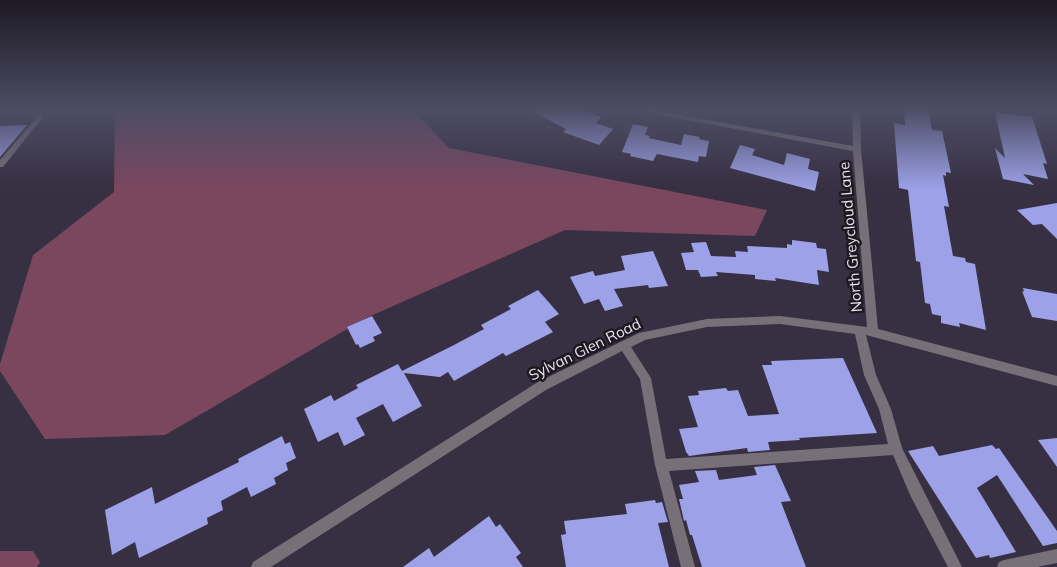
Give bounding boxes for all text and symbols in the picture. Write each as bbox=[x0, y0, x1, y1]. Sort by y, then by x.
street label: North Greycloud Lane bbox=[835, 161, 867, 313]
street label: Sylvan Glen Road bbox=[526, 315, 644, 385]

